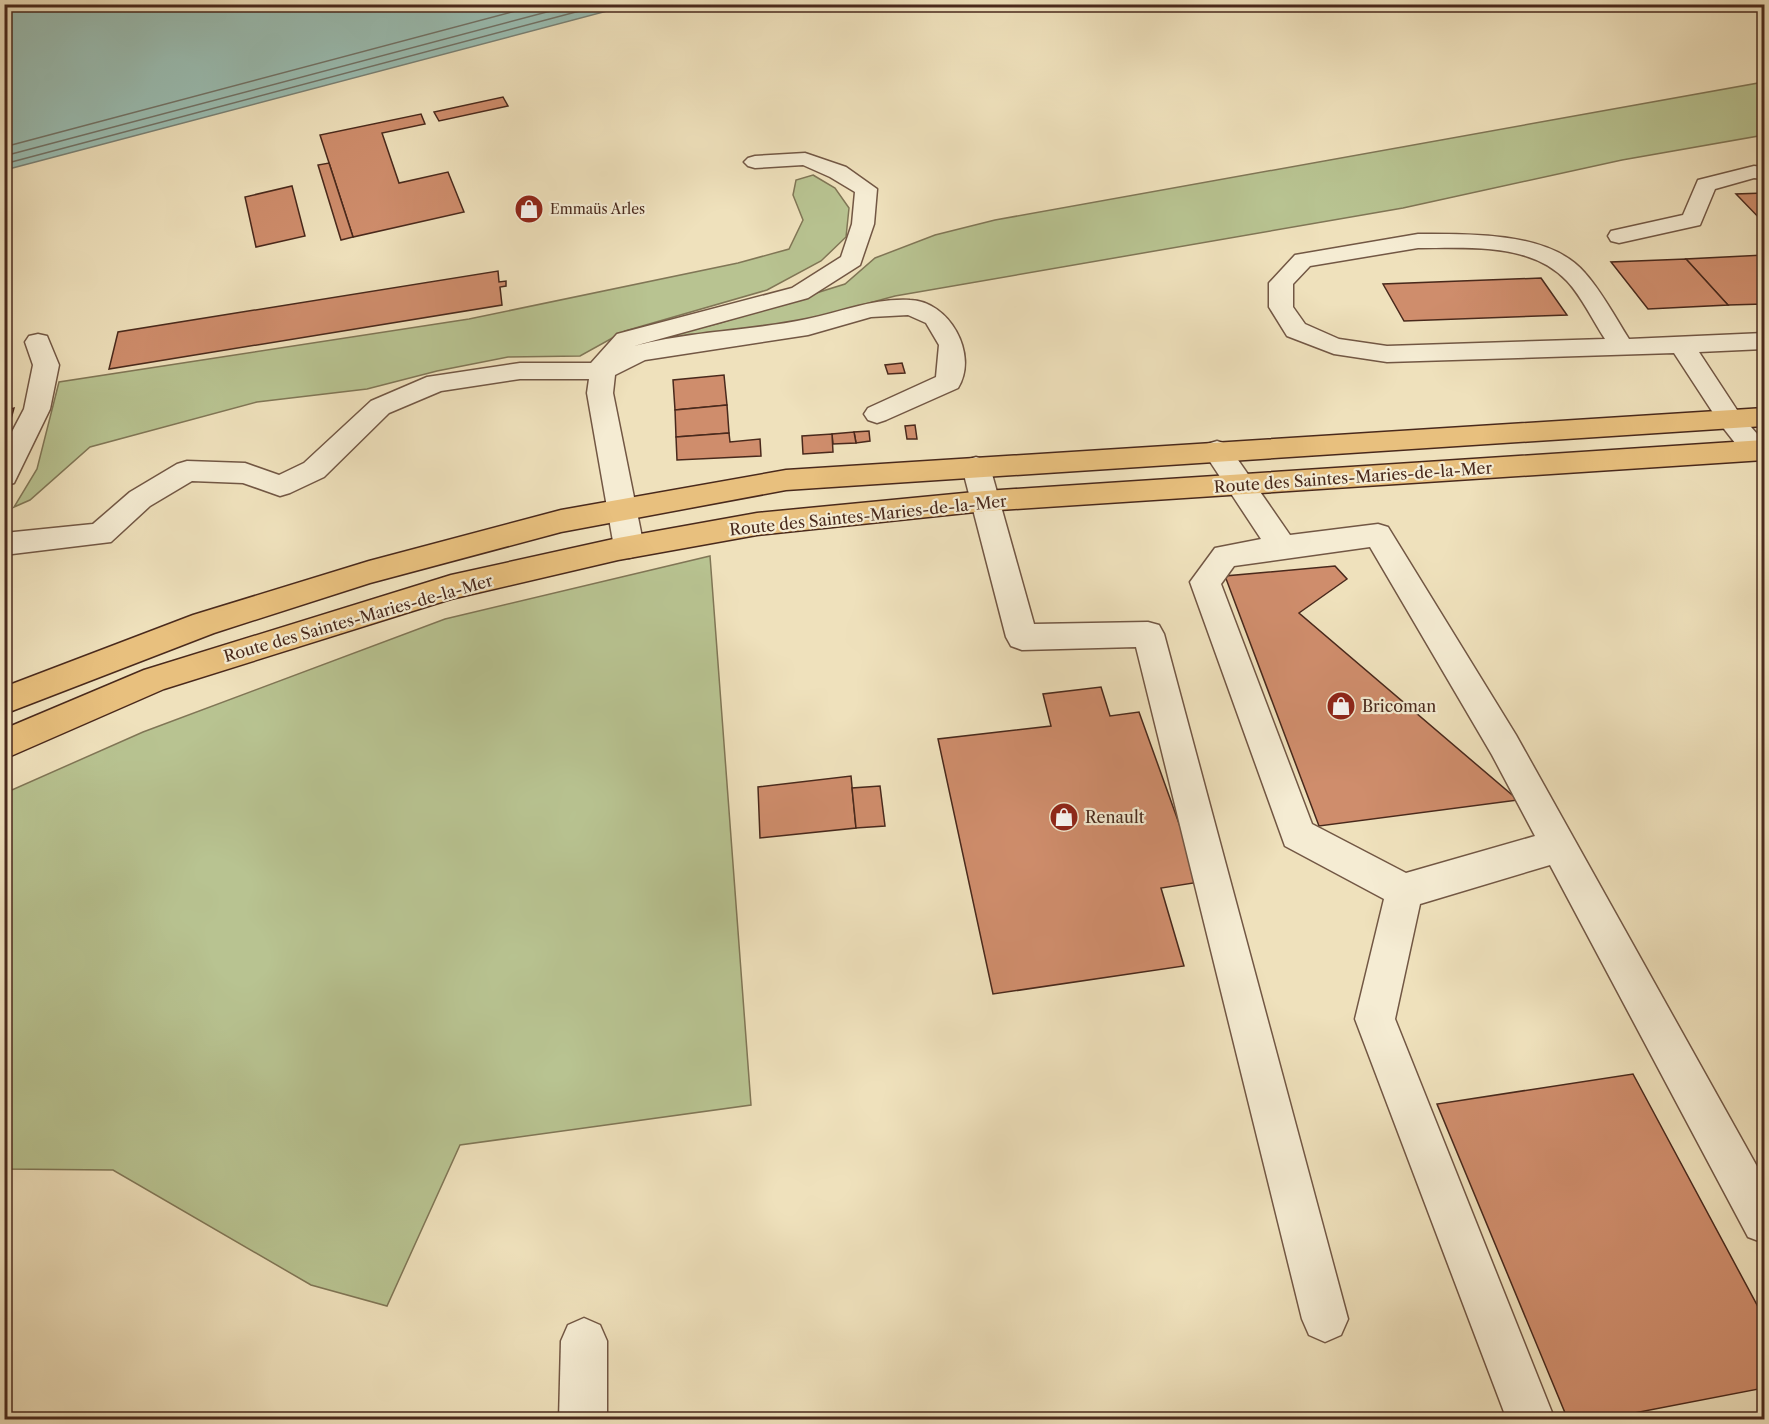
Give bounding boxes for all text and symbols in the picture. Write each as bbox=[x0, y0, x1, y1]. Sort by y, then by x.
shop icon: Emmaüs Arles bbox=[513, 193, 545, 225]
place label: Emmaüs Arles bbox=[550, 200, 645, 218]
street label: Route des Saintes-Maries-de-la-Mer bbox=[1213, 457, 1493, 497]
street label: Route des Saintes-Maries-de-la-Mer bbox=[728, 490, 1008, 540]
street label: Route des Saintes-Maries-de-la-Mer bbox=[221, 570, 495, 666]
shop icon: Bricoman bbox=[1325, 690, 1357, 722]
place label: Bricoman bbox=[1362, 696, 1436, 716]
shop icon: Renault bbox=[1048, 801, 1080, 833]
place label: Renault bbox=[1085, 807, 1145, 827]

